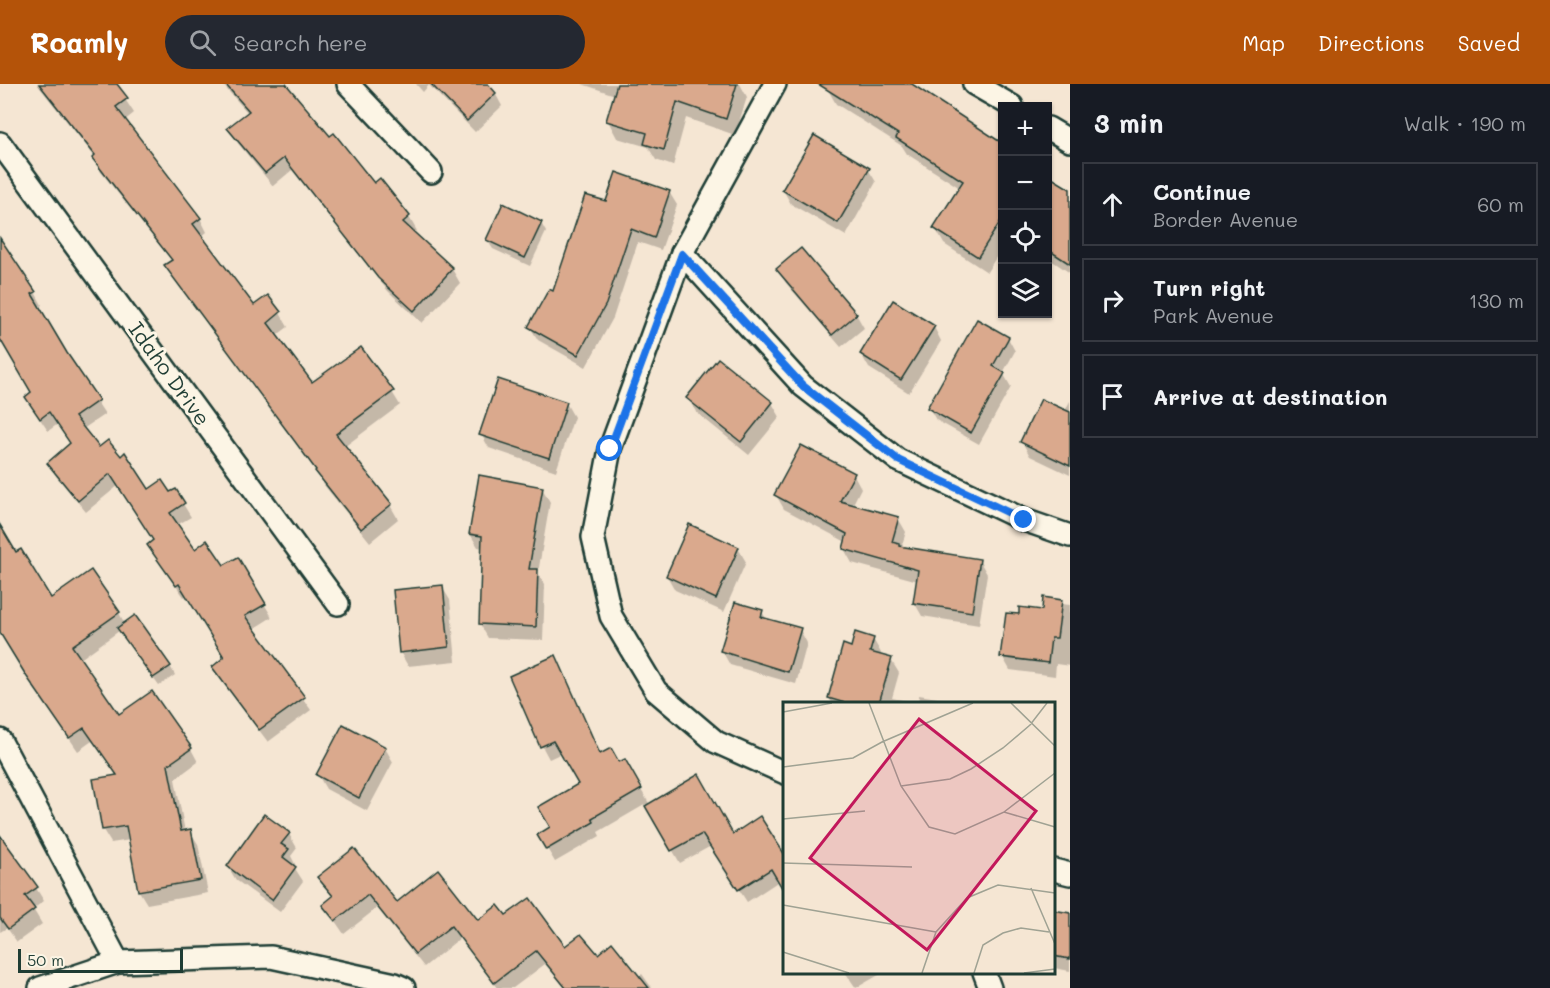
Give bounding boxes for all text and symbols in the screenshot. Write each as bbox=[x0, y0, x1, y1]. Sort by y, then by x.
search box bbox=[165, 15, 585, 69]
text: Roamly bbox=[30, 24, 129, 60]
icon: search bbox=[186, 26, 219, 59]
text: Search here bbox=[234, 28, 367, 57]
text: Map bbox=[1242, 29, 1285, 56]
text: Directions bbox=[1318, 29, 1425, 56]
text: Saved bbox=[1458, 29, 1520, 56]
map controls bbox=[998, 102, 1052, 318]
button: + bbox=[998, 102, 1052, 156]
text: 3 min bbox=[1094, 106, 1163, 140]
text: Walk · 190 m bbox=[1403, 110, 1526, 136]
button: − bbox=[998, 156, 1052, 210]
text: Continue bbox=[1153, 177, 1251, 206]
icon: ahead bbox=[1096, 188, 1129, 221]
text: 60 m bbox=[1477, 191, 1524, 217]
text: Border Avenue bbox=[1153, 206, 1298, 232]
button: locate bbox=[998, 210, 1052, 264]
button: layers bbox=[998, 264, 1052, 318]
text: Turn right bbox=[1153, 273, 1265, 302]
icon: right bbox=[1096, 284, 1129, 317]
text: 130 m bbox=[1469, 287, 1524, 313]
text: Park Avenue bbox=[1153, 302, 1274, 328]
street label: Idaho Drive bbox=[123, 316, 217, 430]
icon: arrive bbox=[1096, 380, 1129, 413]
text: Arrive at destination bbox=[1153, 382, 1388, 411]
route start bbox=[596, 435, 622, 461]
route end bbox=[1010, 506, 1036, 532]
inset map bbox=[783, 702, 1055, 973]
scale bar bbox=[18, 946, 183, 974]
text: 50 m bbox=[27, 949, 64, 970]

